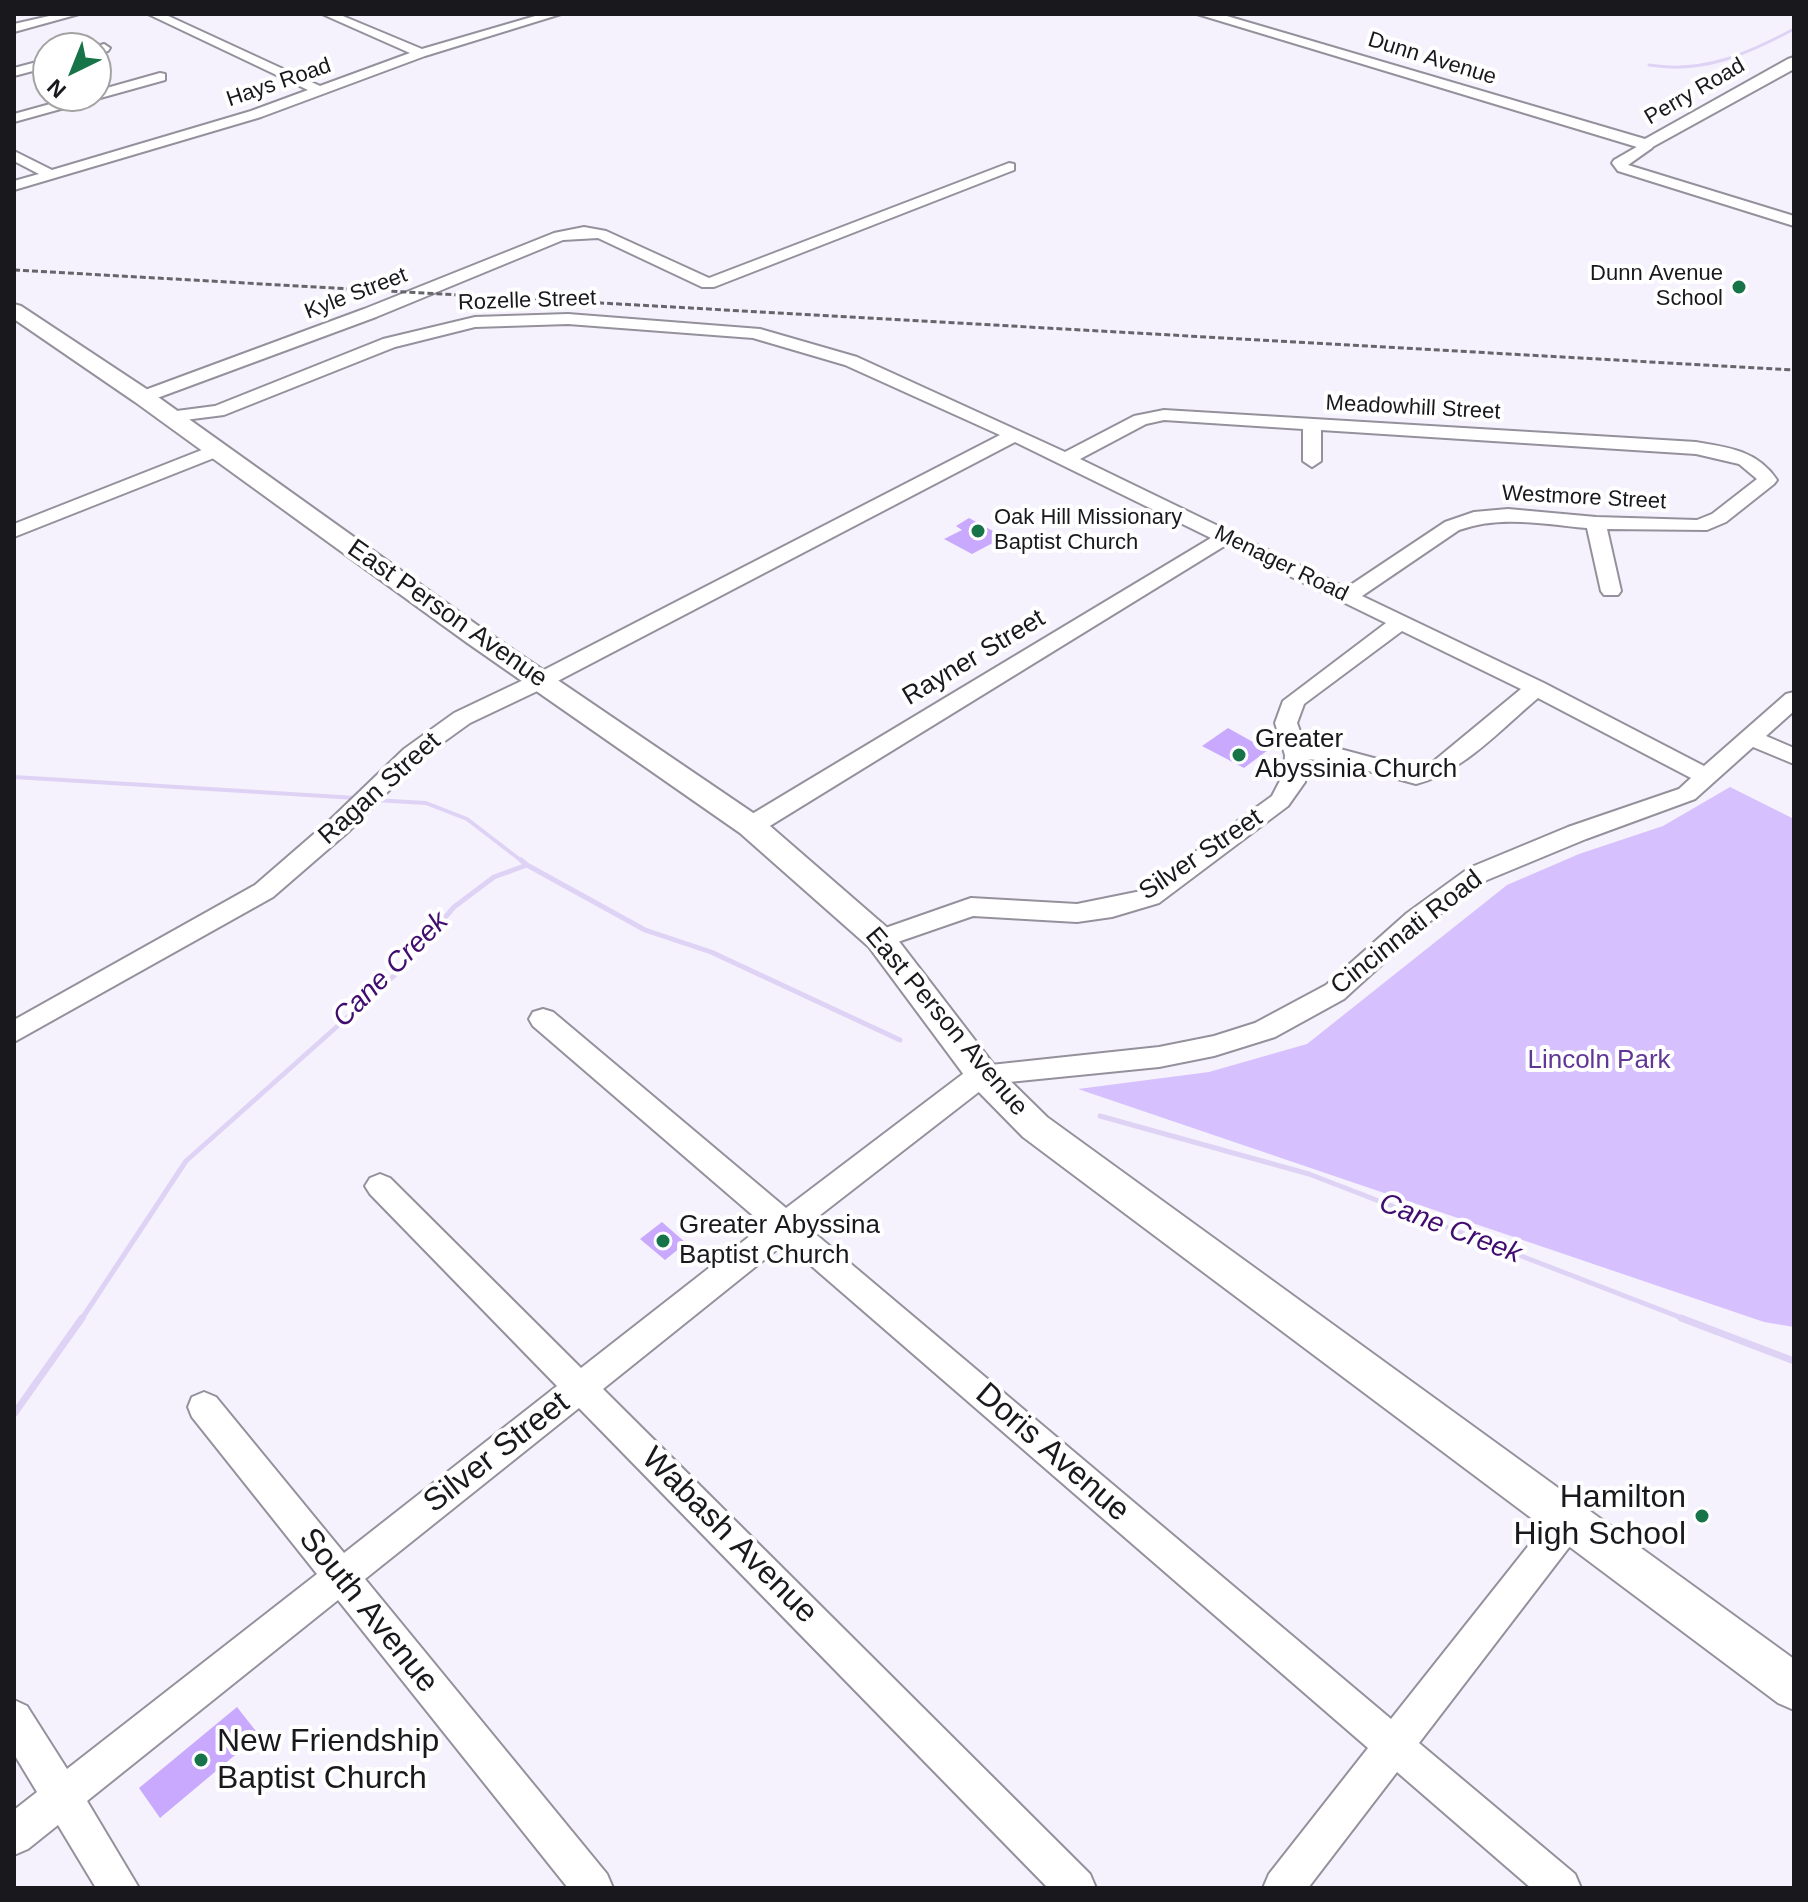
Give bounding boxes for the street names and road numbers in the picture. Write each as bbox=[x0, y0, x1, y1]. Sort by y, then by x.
street label: Dunn Avenue bbox=[1365, 27, 1499, 91]
street label: Hays Road bbox=[223, 53, 335, 113]
street label: Perry Road bbox=[1640, 53, 1750, 131]
street label: Kyle Street bbox=[301, 262, 411, 326]
street label: Rozelle Street bbox=[457, 285, 597, 317]
street label: Meadowhill Street bbox=[1325, 390, 1501, 426]
street label: Westmore Street bbox=[1501, 481, 1667, 515]
street label: Menager Road bbox=[1210, 520, 1352, 608]
street label: East Person Avenue bbox=[341, 533, 553, 695]
street label: Rayner Street bbox=[897, 603, 1051, 713]
street label: Ragan Street bbox=[313, 726, 447, 852]
street label: Silver Street bbox=[1134, 802, 1268, 908]
street label: Cincinnati Road bbox=[1325, 864, 1489, 1002]
street label: East Person Avenue bbox=[858, 921, 1034, 1123]
street label: Doris Avenue bbox=[967, 1376, 1137, 1530]
street label: Silver Street bbox=[417, 1384, 577, 1522]
street label: Wabash Avenue bbox=[633, 1440, 825, 1632]
street label: South Avenue bbox=[290, 1521, 446, 1701]

